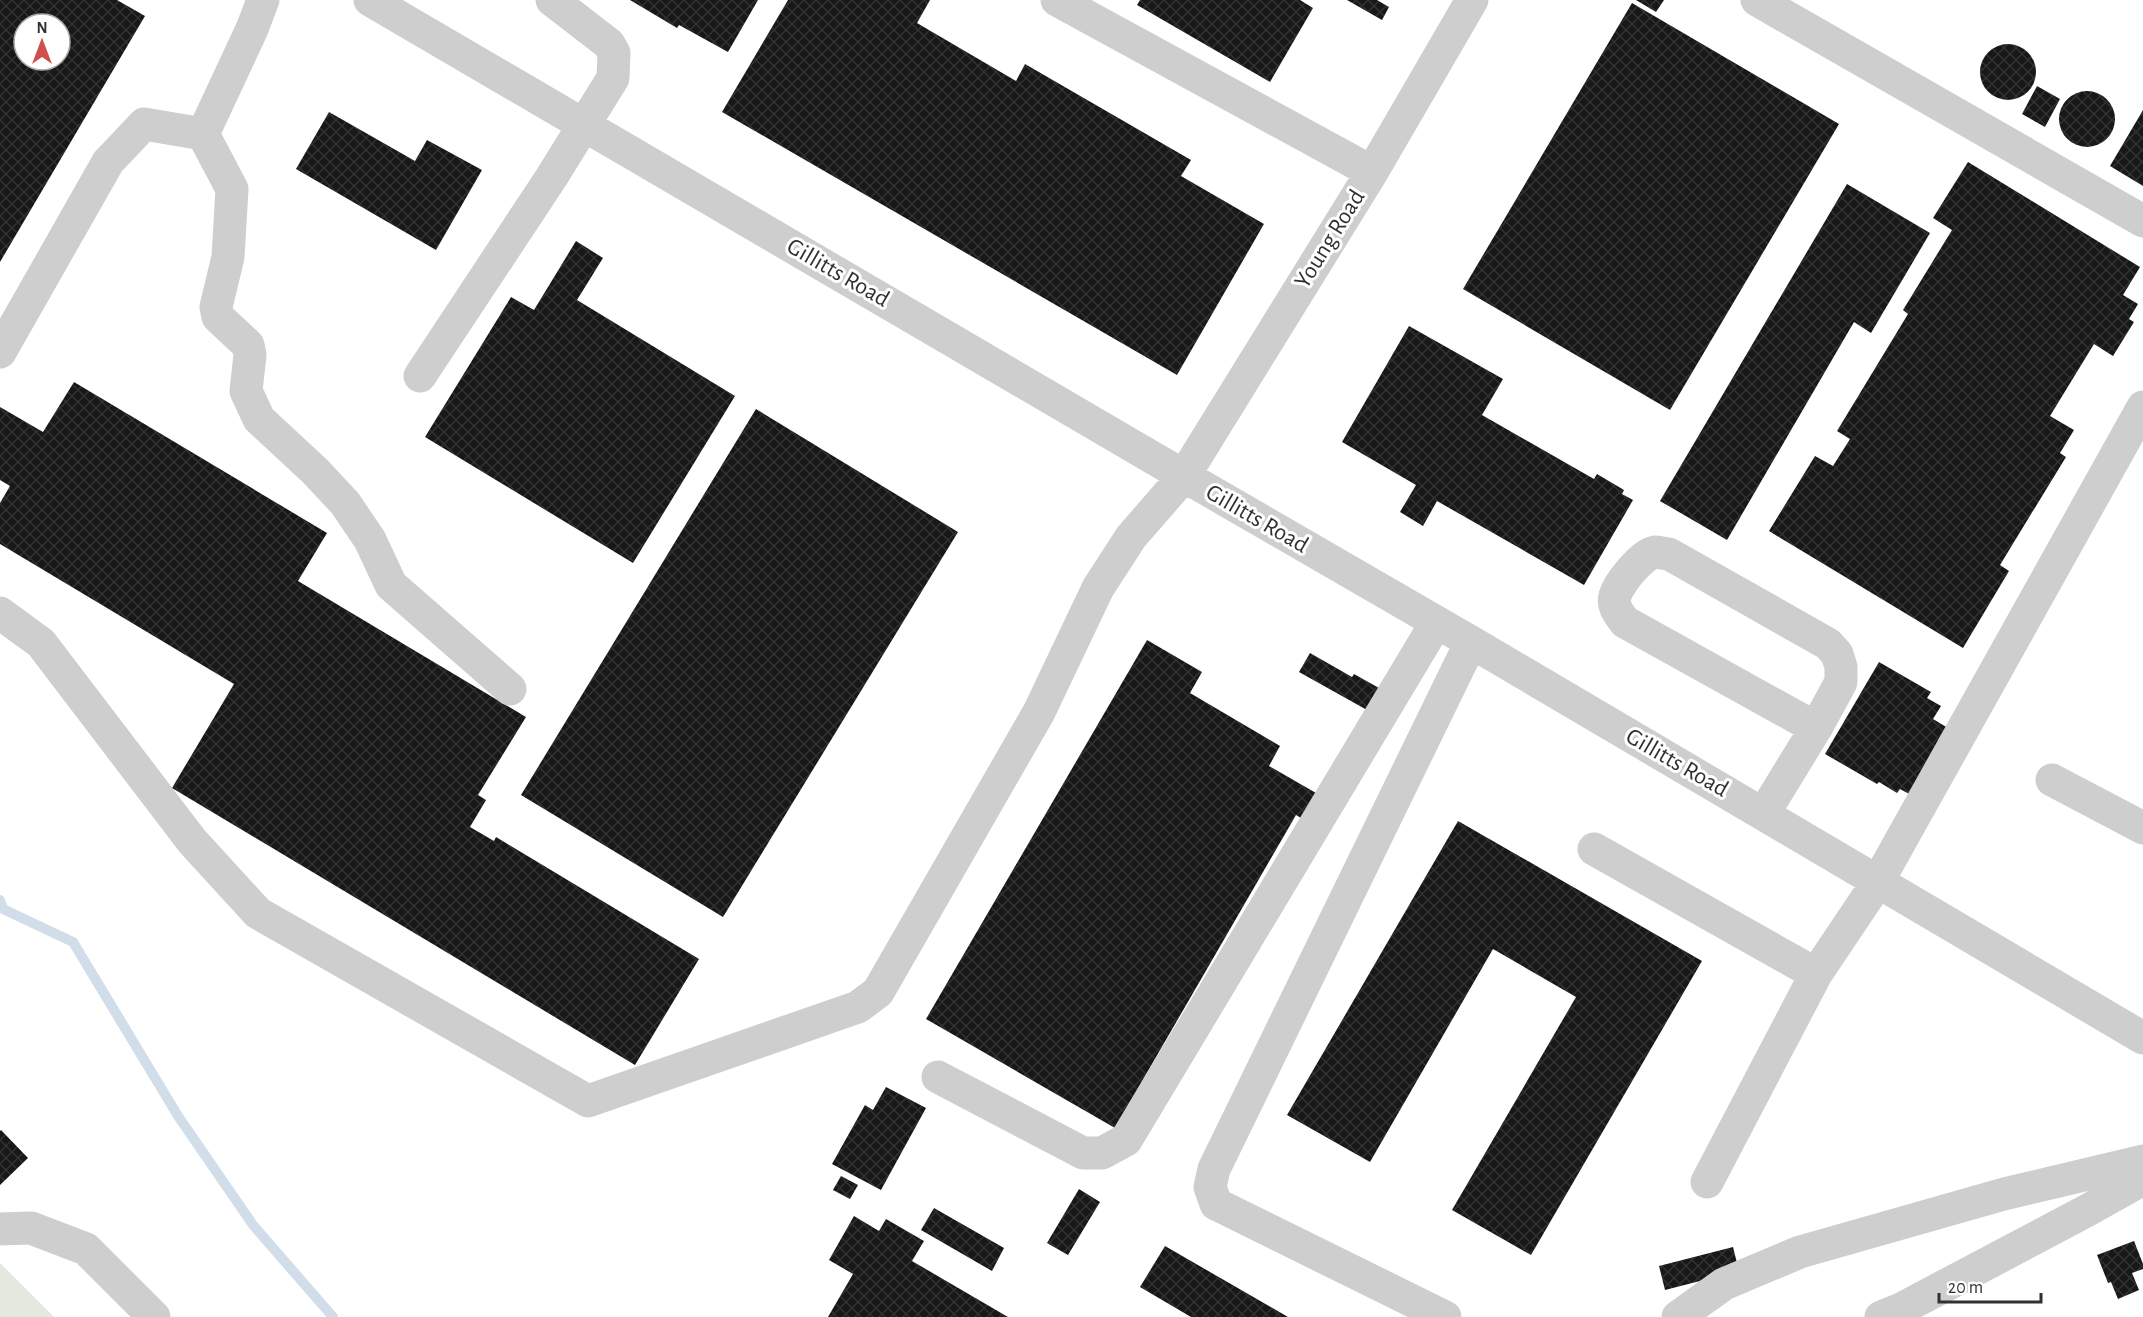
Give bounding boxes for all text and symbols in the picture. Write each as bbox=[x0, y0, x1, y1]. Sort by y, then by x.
north arrow bbox=[12, 12, 72, 72]
text: N bbox=[36, 20, 48, 36]
street label: Young Road bbox=[1290, 186, 1370, 292]
street label: Gillitts Road bbox=[783, 234, 893, 312]
street label: Gillitts Road bbox=[1202, 480, 1312, 558]
street label: Gillitts Road bbox=[1622, 724, 1732, 802]
scale bar bbox=[1939, 1266, 2041, 1304]
text: 20 m bbox=[1948, 1279, 1983, 1297]

